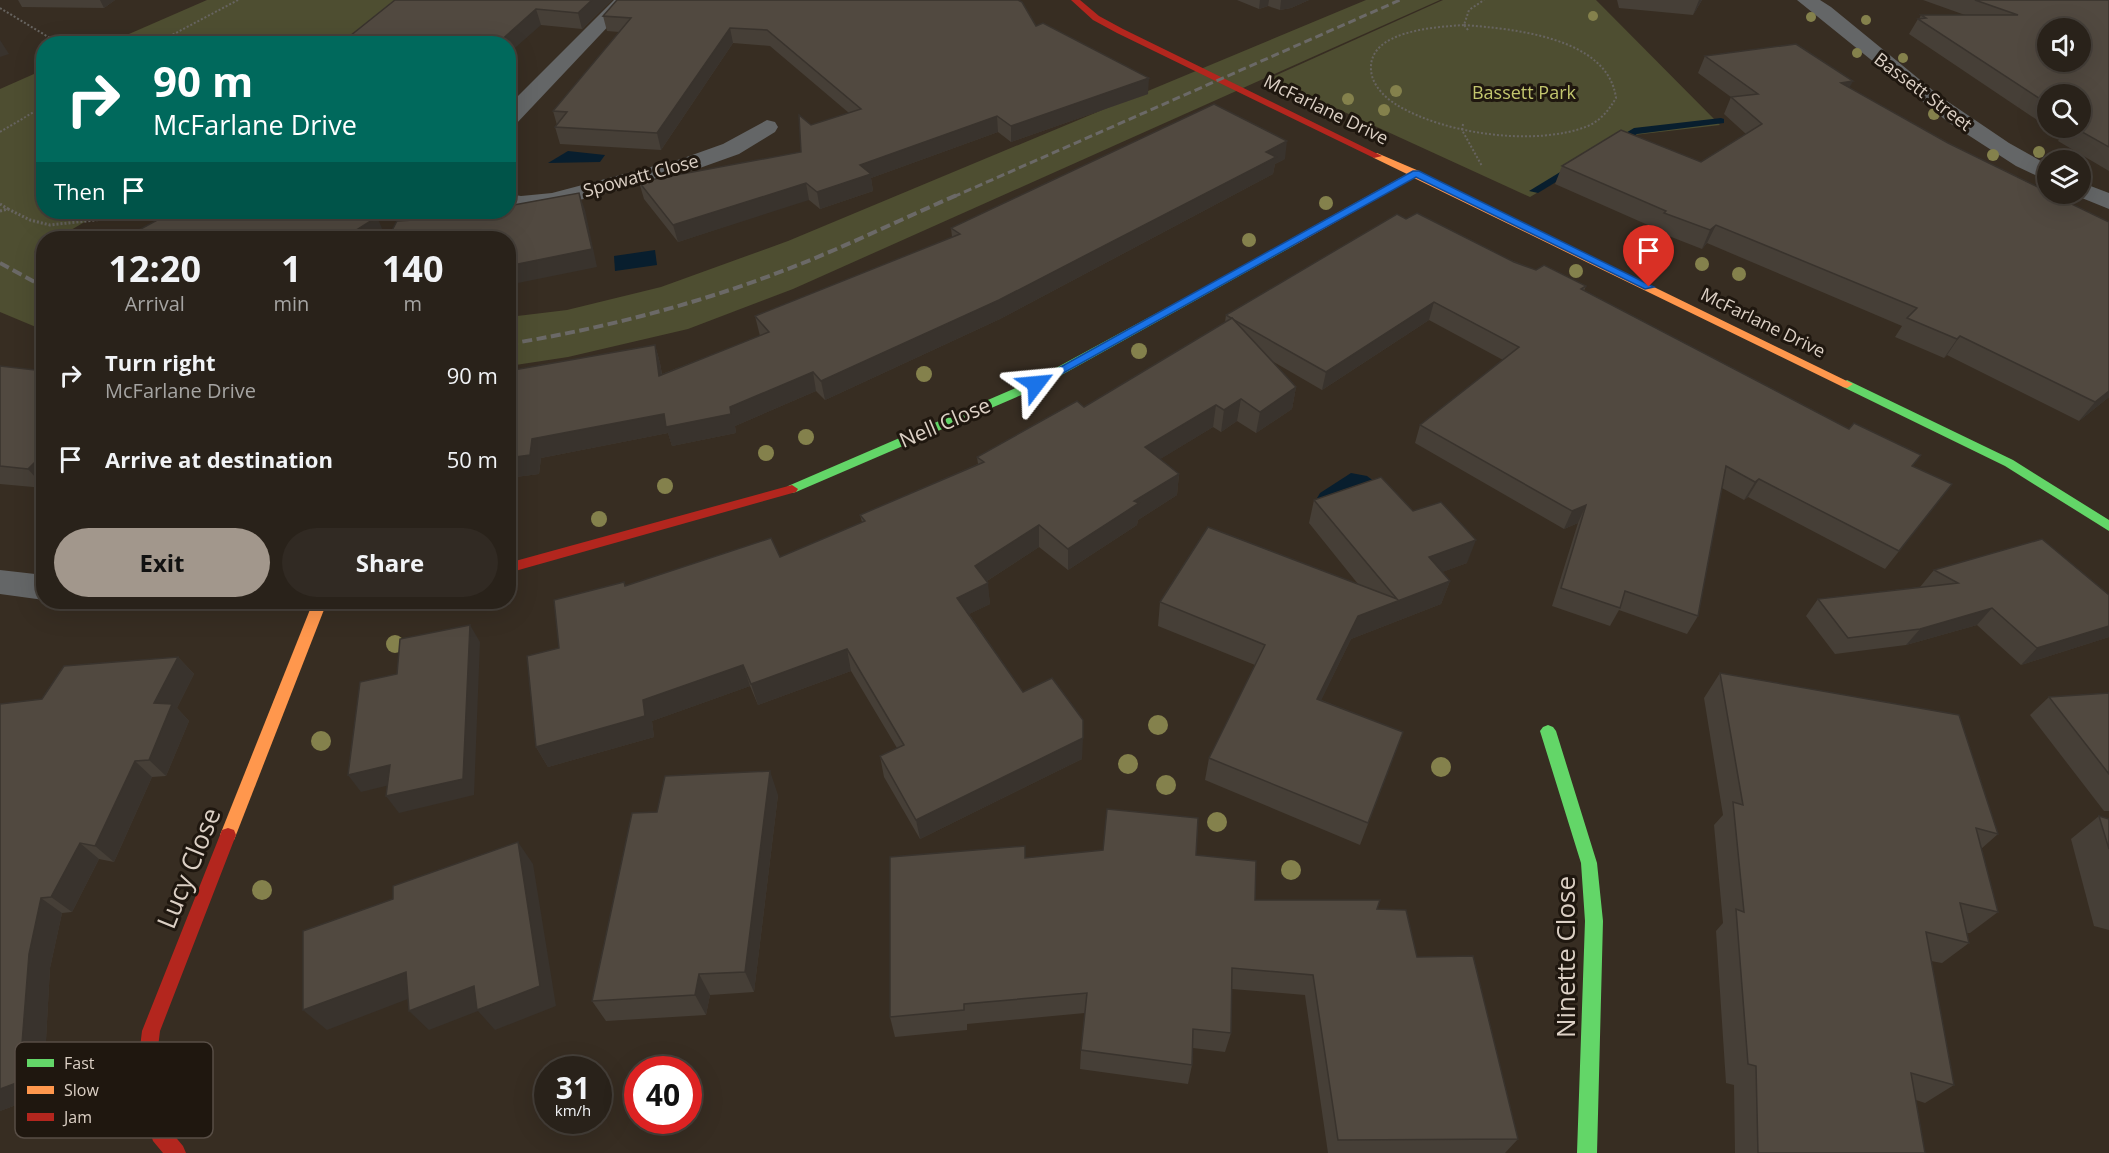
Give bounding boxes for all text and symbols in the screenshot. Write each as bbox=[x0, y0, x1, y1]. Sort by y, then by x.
map controls bbox=[2037, 18, 2091, 204]
button: sound bbox=[2037, 18, 2091, 72]
street label: Bassett Street bbox=[1870, 47, 1977, 136]
text: 90 m bbox=[153, 52, 253, 109]
icon: right bbox=[54, 60, 132, 138]
street label: McFarlane Drive bbox=[1260, 69, 1393, 150]
park label: Bassett Park bbox=[1472, 80, 1577, 104]
button: search bbox=[2037, 84, 2091, 138]
text: McFarlane Drive bbox=[153, 106, 357, 143]
street label: Spowatt Close bbox=[580, 148, 701, 202]
button: layers bbox=[2037, 150, 2091, 204]
icon: arrive bbox=[117, 174, 150, 207]
text: Then bbox=[54, 176, 105, 206]
pin bbox=[1623, 225, 1674, 287]
icon: arrive bbox=[1632, 234, 1665, 267]
text: 12:20 bbox=[108, 244, 201, 293]
text: 1 bbox=[281, 244, 302, 293]
text: 140 bbox=[382, 244, 444, 293]
street label: McFarlane Drive bbox=[1697, 282, 1830, 363]
text: Arrival bbox=[125, 290, 185, 317]
text: min bbox=[273, 290, 309, 317]
text: m bbox=[403, 290, 422, 317]
text: Turn right bbox=[105, 347, 216, 377]
position arrow bbox=[1004, 352, 1068, 416]
icon: right bbox=[54, 359, 87, 392]
text: 90 m bbox=[447, 360, 498, 390]
text: McFarlane Drive bbox=[105, 377, 256, 404]
street label: Nell Close bbox=[895, 390, 995, 454]
icon: arrive bbox=[54, 443, 87, 476]
text: Arrive at destination bbox=[105, 444, 333, 474]
text: 50 m bbox=[447, 444, 498, 474]
button: Exit bbox=[54, 528, 270, 597]
button: Share bbox=[282, 528, 498, 597]
street label: Lucy Close bbox=[148, 802, 229, 933]
street label: Ninette Close bbox=[1547, 876, 1583, 1038]
legend bbox=[15, 1042, 213, 1138]
text: Fast bbox=[64, 1052, 95, 1074]
speed limit sign: 40 bbox=[624, 1056, 702, 1134]
text: 31 bbox=[556, 1067, 590, 1108]
text: Slow bbox=[64, 1079, 99, 1101]
text: km/h bbox=[555, 1100, 591, 1120]
text: Jam bbox=[62, 1106, 92, 1128]

